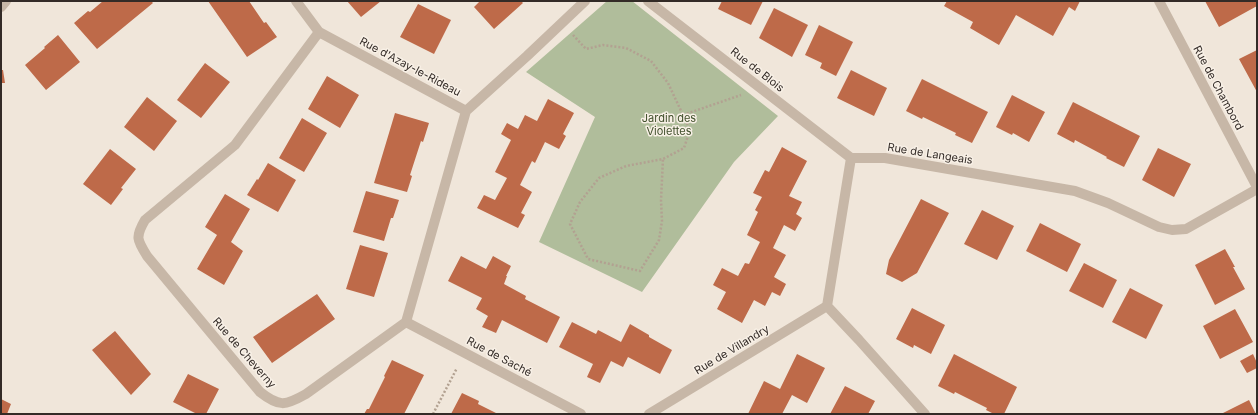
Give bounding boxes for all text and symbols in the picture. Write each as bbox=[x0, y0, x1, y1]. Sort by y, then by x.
street label: Rue d'Azay-le-Rideau bbox=[357, 35, 463, 99]
street label: Rue de Chambord bbox=[1190, 44, 1246, 132]
street label: Rue de Blois bbox=[728, 45, 786, 95]
park label: Jardin des Violettes bbox=[642, 112, 696, 138]
street label: Rue de Langeais bbox=[886, 141, 974, 167]
street label: Rue de Cheverny bbox=[210, 315, 278, 391]
street label: Rue de Villandry bbox=[692, 322, 772, 378]
street label: Rue de Saché bbox=[464, 334, 534, 380]

